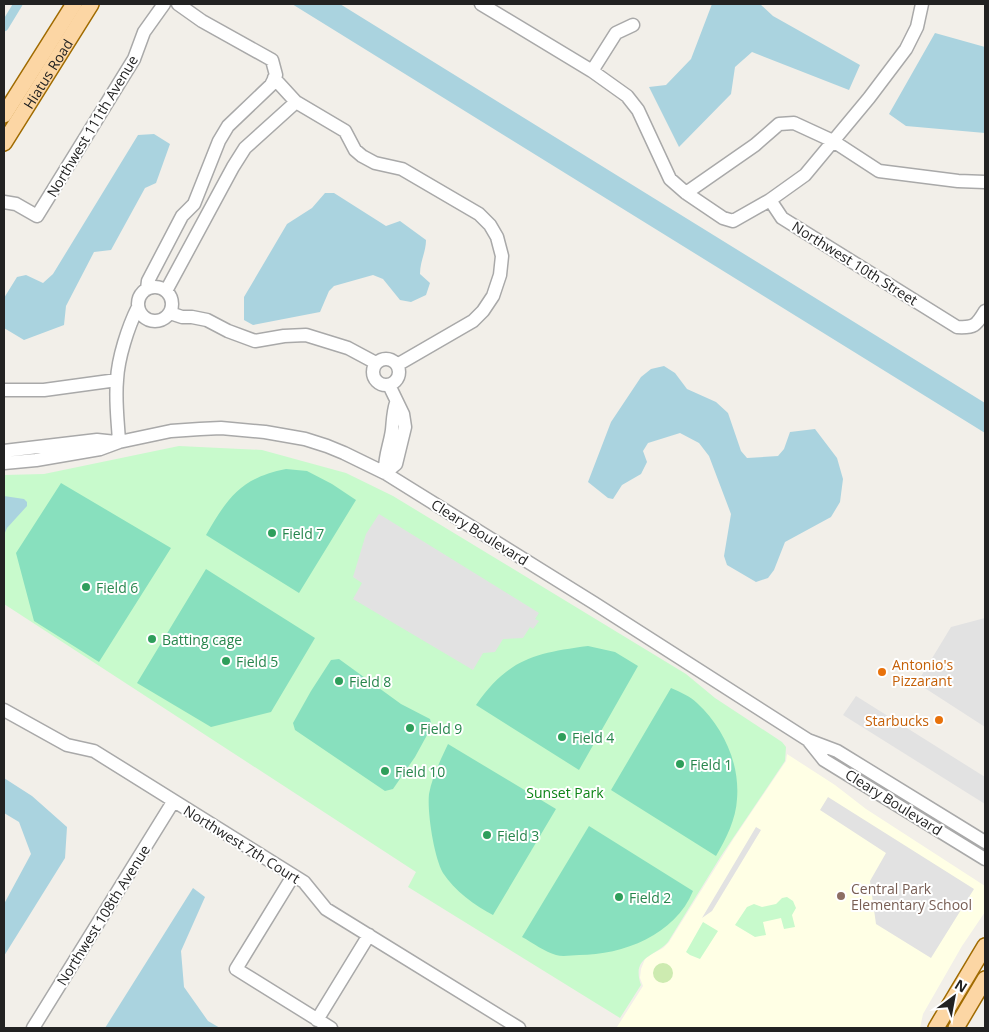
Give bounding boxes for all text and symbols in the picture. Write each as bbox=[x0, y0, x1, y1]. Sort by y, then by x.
street label: Hiatus Road bbox=[18, 35, 77, 112]
street label: Northwest 111th Avenue bbox=[42, 51, 142, 200]
street label: Northwest 10th Street bbox=[789, 217, 921, 309]
street label: Cleary Boulevard bbox=[428, 495, 532, 569]
place label: Field 7 bbox=[282, 524, 324, 543]
marker: Field 7 bbox=[266, 527, 278, 539]
place label: Field 6 bbox=[96, 578, 138, 597]
marker: Field 6 bbox=[80, 581, 92, 593]
place label: Batting cage bbox=[162, 630, 242, 649]
marker: Batting cage bbox=[146, 633, 158, 645]
place label: Field 5 bbox=[236, 652, 278, 671]
marker: Field 5 bbox=[220, 655, 232, 667]
place label: Antonio's Pizzarant bbox=[892, 655, 953, 690]
marker: Antonio's Pizzarant bbox=[876, 666, 888, 678]
place label: Field 8 bbox=[349, 672, 391, 691]
marker: Field 8 bbox=[333, 675, 345, 687]
place label: Starbucks bbox=[865, 711, 929, 730]
marker: Starbucks bbox=[933, 714, 945, 726]
place label: Field 9 bbox=[420, 719, 462, 738]
marker: Field 9 bbox=[404, 722, 416, 734]
place label: Field 4 bbox=[572, 728, 614, 747]
marker: Field 4 bbox=[556, 731, 568, 743]
place label: Field 1 bbox=[690, 755, 732, 774]
marker: Field 1 bbox=[674, 758, 686, 770]
place label: Field 10 bbox=[395, 762, 445, 781]
marker: Field 10 bbox=[379, 765, 391, 777]
street label: Cleary Boulevard bbox=[842, 765, 946, 839]
park label: Sunset Park bbox=[526, 783, 604, 802]
street label: Northwest 7th Court bbox=[180, 800, 304, 888]
place label: Field 3 bbox=[497, 826, 539, 845]
marker: Field 3 bbox=[481, 829, 493, 841]
street label: Northwest 108th Avenue bbox=[52, 841, 154, 989]
place label: Central Park Elementary School bbox=[851, 879, 972, 914]
place label: Field 2 bbox=[629, 888, 671, 907]
marker: Central Park Elementary School bbox=[835, 890, 847, 902]
marker: Field 2 bbox=[613, 891, 625, 903]
north arrow bbox=[929, 972, 979, 1022]
text: N bbox=[951, 974, 971, 997]

